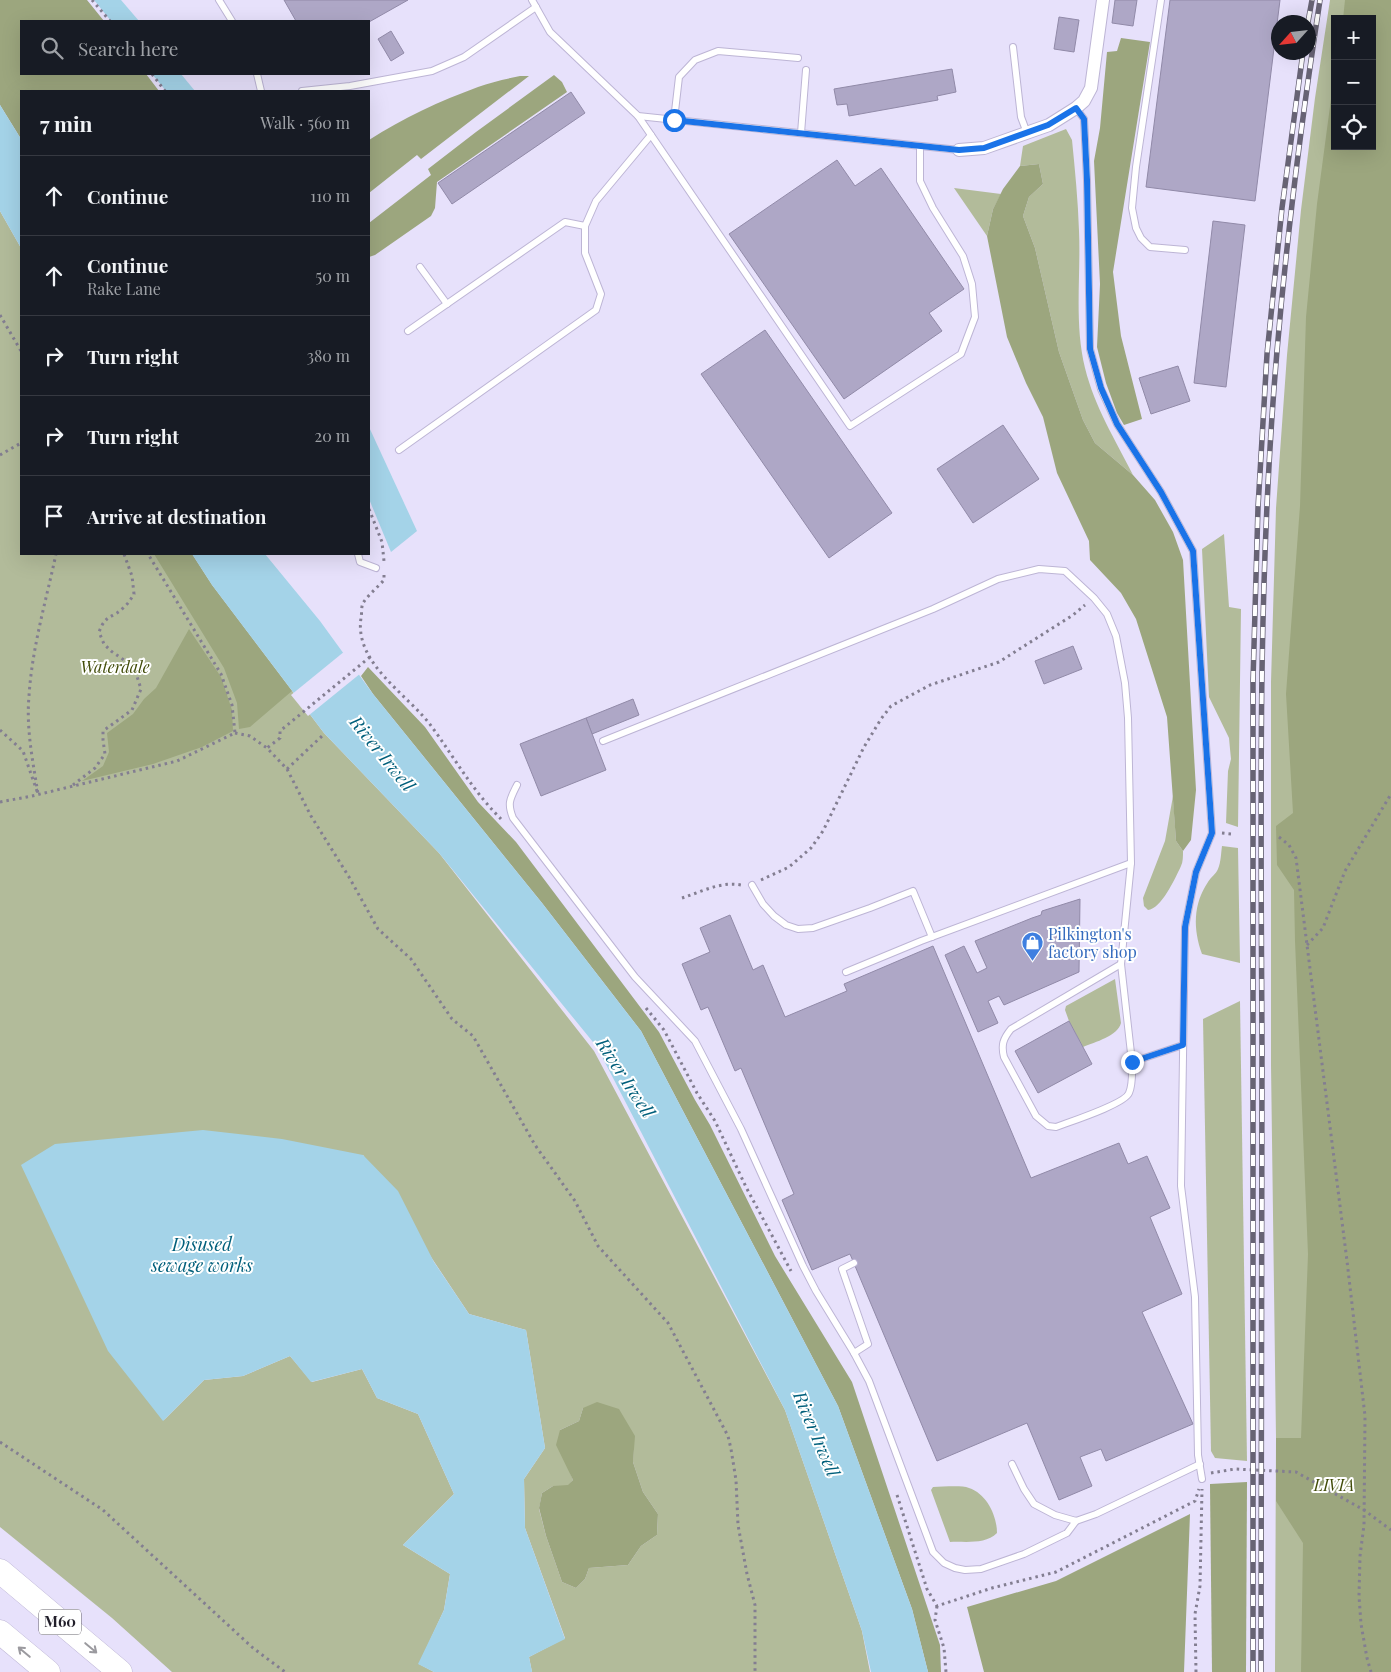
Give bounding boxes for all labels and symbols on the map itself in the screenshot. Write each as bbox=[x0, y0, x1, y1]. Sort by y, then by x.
north arrow bbox=[1271, 15, 1316, 60]
route start bbox=[663, 109, 686, 132]
park label: Waterdale bbox=[80, 656, 150, 677]
water label: River Irwell bbox=[344, 710, 421, 797]
place label: Pilkington's factory shop bbox=[1048, 923, 1137, 962]
shop icon: Pilkington's factory shop bbox=[1020, 931, 1044, 962]
water label: River Irwell bbox=[591, 1032, 661, 1123]
route end bbox=[1121, 1051, 1144, 1074]
water label: Disused sewage works bbox=[150, 1232, 253, 1277]
water label: River Irwell bbox=[788, 1386, 846, 1481]
park label: LIVIA bbox=[1313, 1474, 1354, 1495]
road number: M60 bbox=[39, 1610, 81, 1634]
one-way arrow bbox=[84, 1642, 97, 1653]
one-way arrow bbox=[18, 1647, 31, 1658]

